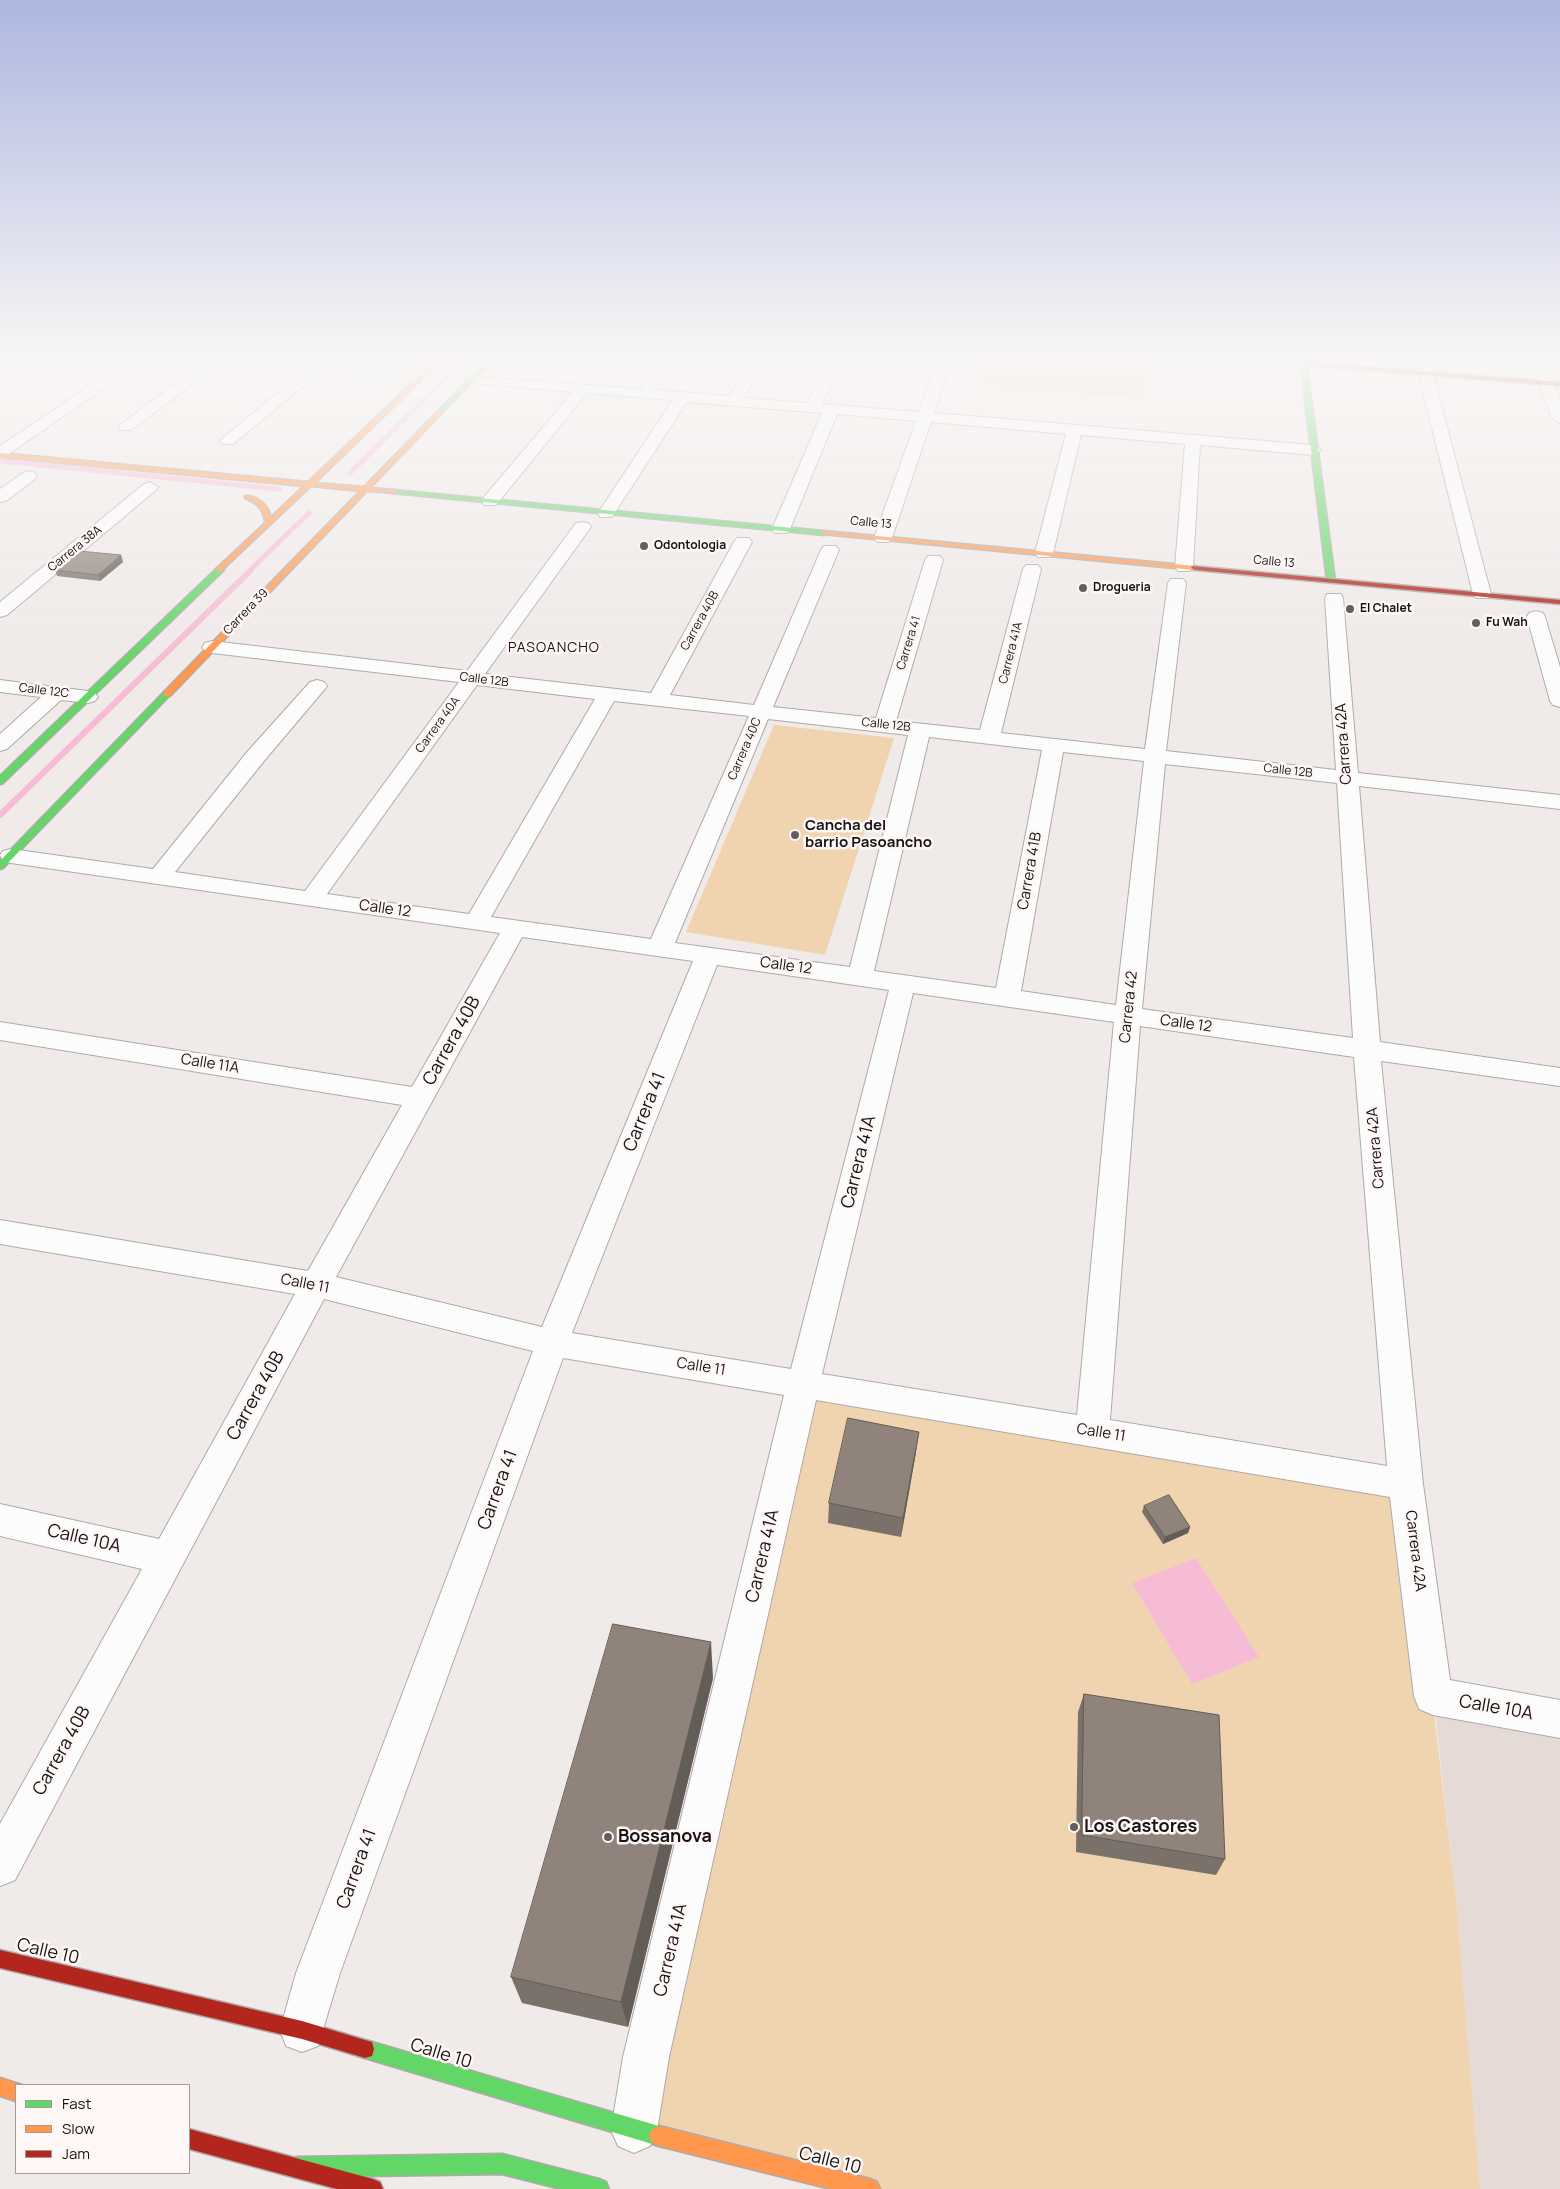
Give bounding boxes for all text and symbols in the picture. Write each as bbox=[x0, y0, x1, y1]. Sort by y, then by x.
street label: Calle 13 bbox=[850, 514, 892, 532]
street label: Carrera 38A bbox=[45, 523, 105, 575]
place label: Odontologia bbox=[654, 539, 726, 553]
marker: Odontologia bbox=[638, 540, 650, 552]
street label: Calle 13 bbox=[1253, 553, 1295, 571]
place label: Drogueria bbox=[1093, 581, 1151, 595]
marker: Drogueria bbox=[1077, 582, 1089, 594]
street label: Carrera 39 bbox=[221, 586, 271, 638]
street label: Carrera 40B bbox=[678, 589, 722, 653]
place label: El Chalet bbox=[1360, 602, 1412, 616]
marker: El Chalet bbox=[1344, 603, 1356, 615]
street label: Carrera 41 bbox=[894, 614, 924, 672]
place label: Fu Wah bbox=[1486, 616, 1528, 630]
marker: Fu Wah bbox=[1470, 617, 1482, 629]
street label: Carrera 41A bbox=[996, 621, 1026, 685]
district label: PASOANCHO bbox=[507, 640, 601, 656]
street label: Calle 12B bbox=[459, 670, 509, 690]
street label: Calle 12C bbox=[18, 681, 70, 701]
street label: Carrera 40A bbox=[413, 694, 463, 756]
street label: Carrera 42A bbox=[1332, 703, 1356, 785]
street label: Carrera 40C bbox=[725, 715, 765, 783]
street label: Calle 12B bbox=[861, 715, 911, 735]
street label: Calle 12B bbox=[1263, 761, 1313, 781]
place label: Cancha del barrio Pasoancho bbox=[805, 817, 932, 852]
marker: Cancha del barrio Pasoancho bbox=[789, 829, 801, 841]
street label: Carrera 41B bbox=[1014, 831, 1046, 911]
street label: Calle 12 bbox=[358, 896, 412, 922]
street label: Calle 12 bbox=[759, 953, 813, 979]
street label: Carrera 42 bbox=[1116, 970, 1142, 1044]
street label: Carrera 40B bbox=[419, 993, 485, 1089]
street label: Calle 12 bbox=[1159, 1011, 1213, 1037]
street label: Calle 11A bbox=[179, 1050, 241, 1078]
street label: Carrera 41 bbox=[619, 1069, 671, 1155]
street label: Carrera 42A bbox=[1363, 1107, 1389, 1189]
street label: Carrera 41A bbox=[837, 1113, 881, 1211]
street label: Calle 11 bbox=[279, 1270, 331, 1298]
street label: Carrera 40B bbox=[223, 1348, 289, 1444]
street label: Calle 11 bbox=[675, 1354, 727, 1380]
street label: Calle 11 bbox=[1075, 1420, 1127, 1446]
street label: Carrera 41 bbox=[474, 1447, 522, 1533]
street label: Carrera 41A bbox=[742, 1507, 784, 1605]
street label: Carrera 42A bbox=[1401, 1509, 1429, 1593]
street label: Calle 10A bbox=[45, 1520, 123, 1558]
street label: Calle 10A bbox=[1457, 1691, 1535, 1725]
street label: Carrera 40B bbox=[29, 1703, 95, 1799]
place label: Los Castores bbox=[1084, 1816, 1197, 1838]
marker: Los Castores bbox=[1068, 1821, 1080, 1833]
street label: Carrera 41 bbox=[333, 1826, 381, 1912]
place label: Bossanova bbox=[618, 1826, 712, 1848]
marker: Bossanova bbox=[602, 1831, 614, 1843]
street label: Carrera 41A bbox=[650, 1901, 692, 1999]
street label: Calle 10 bbox=[15, 1934, 81, 1970]
street label: Calle 10 bbox=[408, 2034, 474, 2074]
legend bbox=[15, 2084, 190, 2174]
text: Fast bbox=[62, 2093, 91, 2114]
text: Slow bbox=[62, 2118, 95, 2139]
text: Jam bbox=[62, 2143, 90, 2164]
street label: Calle 10 bbox=[797, 2143, 863, 2179]

